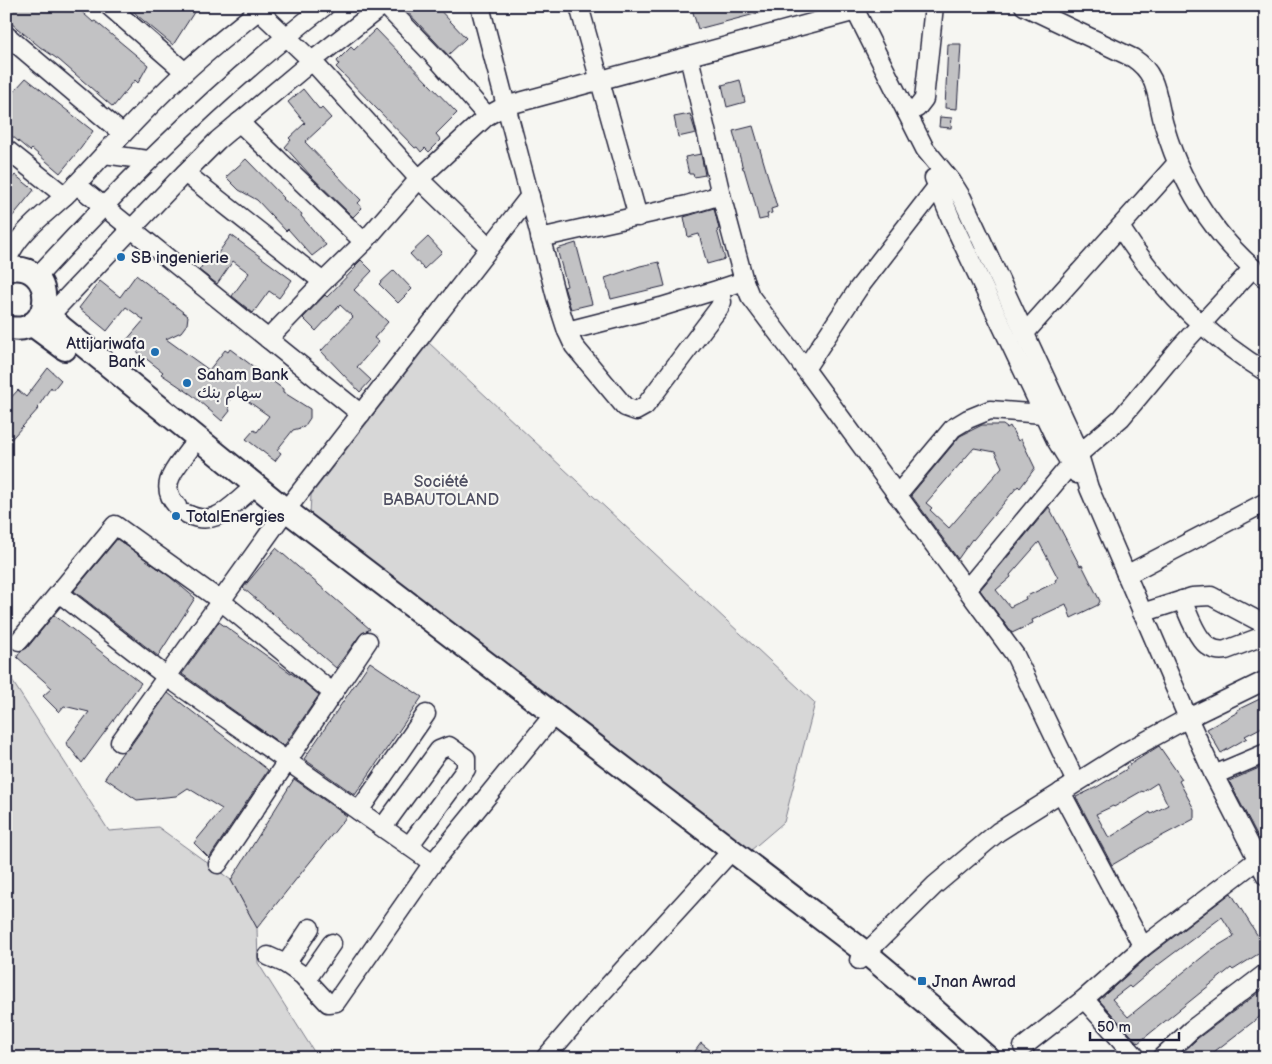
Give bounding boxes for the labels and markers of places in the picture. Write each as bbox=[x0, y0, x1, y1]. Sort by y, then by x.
place label: SB ingenierie bbox=[131, 249, 229, 268]
marker: SB ingenierie bbox=[115, 251, 127, 263]
place label: Attijariwafa Bank bbox=[66, 335, 145, 372]
marker: Attijariwafa Bank bbox=[149, 346, 161, 358]
place label: Saham Bank سهام بنك bbox=[197, 366, 288, 405]
marker: Saham Bank سهام بنك bbox=[181, 377, 193, 389]
place label: TotalEnergies bbox=[186, 508, 285, 527]
marker: TotalEnergies bbox=[170, 510, 182, 522]
place label: Jnan Awrad bbox=[932, 973, 1016, 992]
marker: Jnan Awrad bbox=[916, 975, 928, 987]

